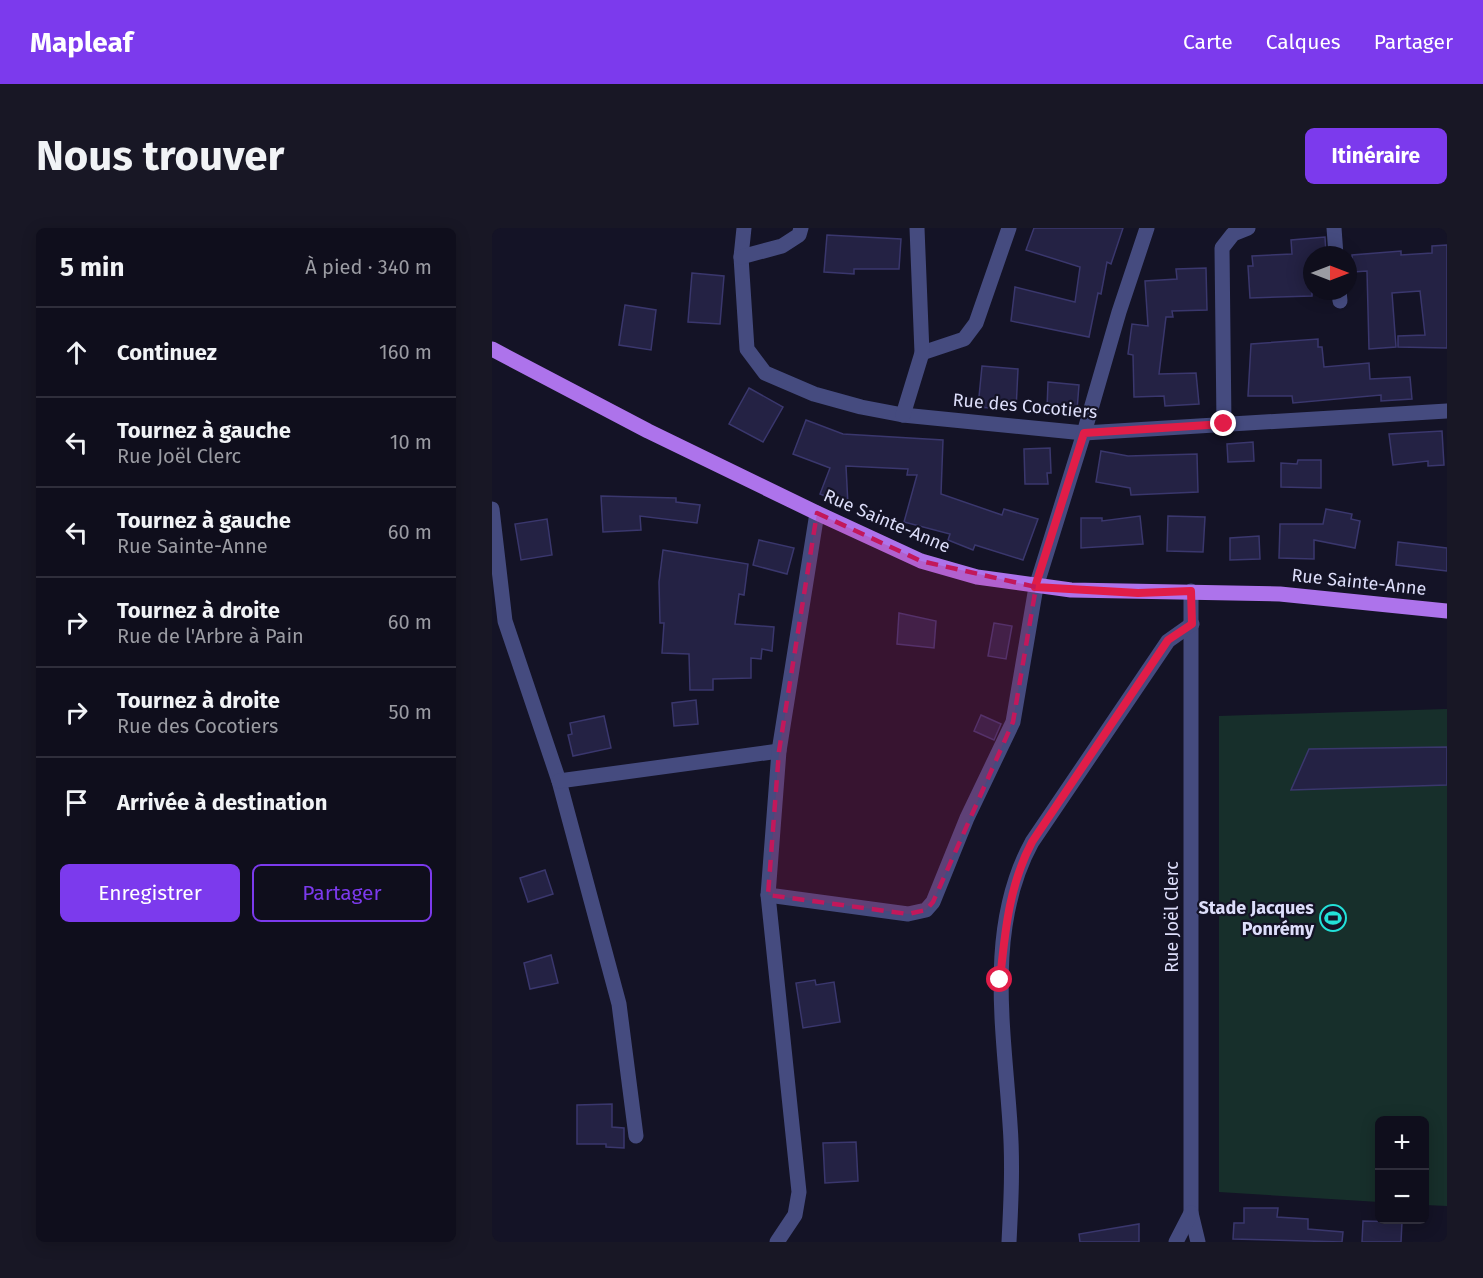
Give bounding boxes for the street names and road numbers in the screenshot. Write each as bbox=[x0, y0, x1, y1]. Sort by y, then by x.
street label: Rue des Cocotiers bbox=[952, 389, 1098, 423]
street label: Rue Sainte-Anne bbox=[820, 484, 954, 558]
street label: Rue Sainte-Anne bbox=[1290, 564, 1428, 600]
street label: Rue Joël Clerc bbox=[1161, 861, 1183, 973]

